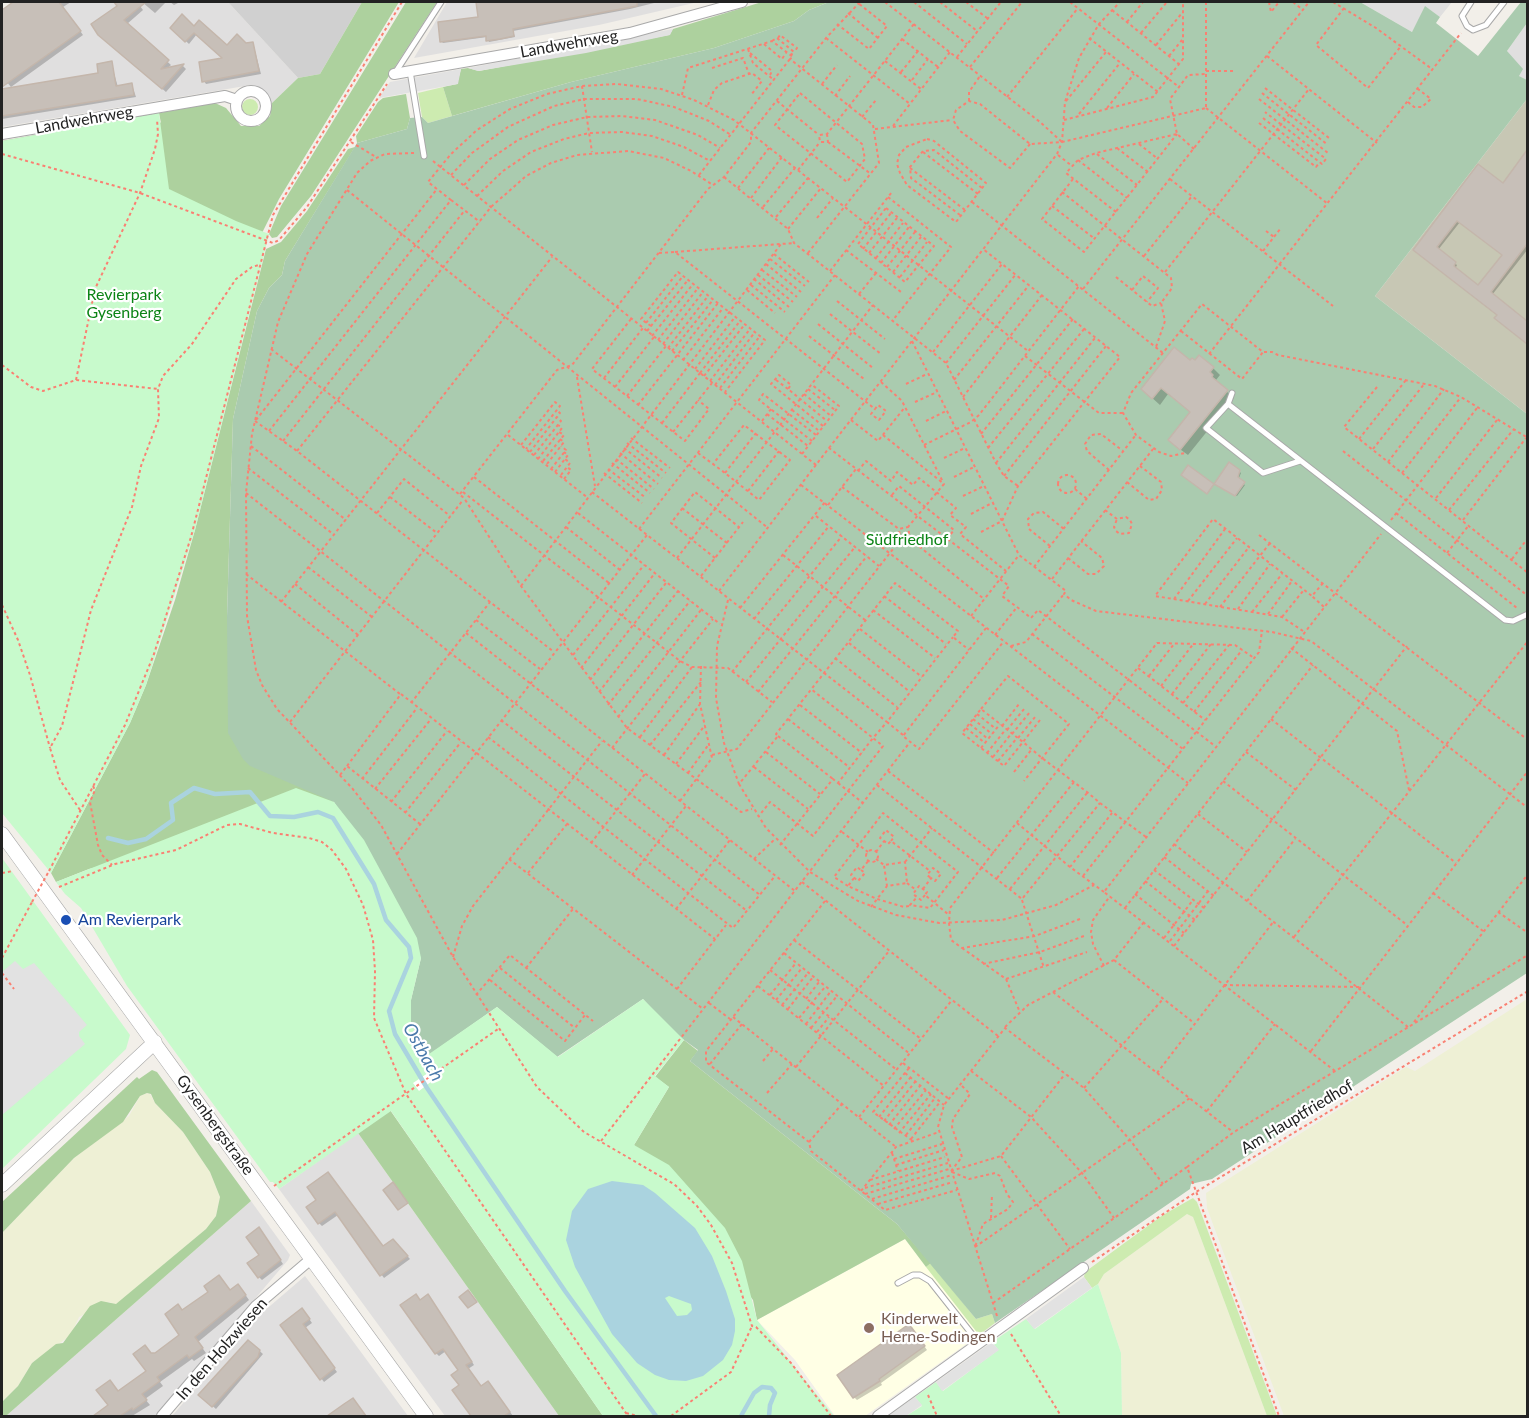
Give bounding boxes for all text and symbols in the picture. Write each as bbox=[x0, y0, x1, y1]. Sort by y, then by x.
street label: Landwehrweg bbox=[519, 26, 619, 62]
street label: Landwehrweg bbox=[34, 102, 134, 138]
park label: Revierpark Gysenberg bbox=[86, 285, 162, 323]
park label: Südfriedhof bbox=[866, 530, 948, 550]
place label: Am Revierpark bbox=[78, 910, 181, 930]
marker: Am Revierpark bbox=[59, 913, 73, 927]
water label: Ostbach bbox=[398, 1019, 448, 1085]
street label: Gysenbergstraße bbox=[172, 1071, 258, 1179]
street label: Am Hauptfriedhof bbox=[1238, 1076, 1356, 1158]
street label: In den Holzwiesen bbox=[172, 1294, 272, 1404]
place label: Kinderwelt Herne-Sodingen bbox=[881, 1309, 996, 1347]
marker: Kinderwelt Herne-Sodingen bbox=[862, 1321, 876, 1335]

